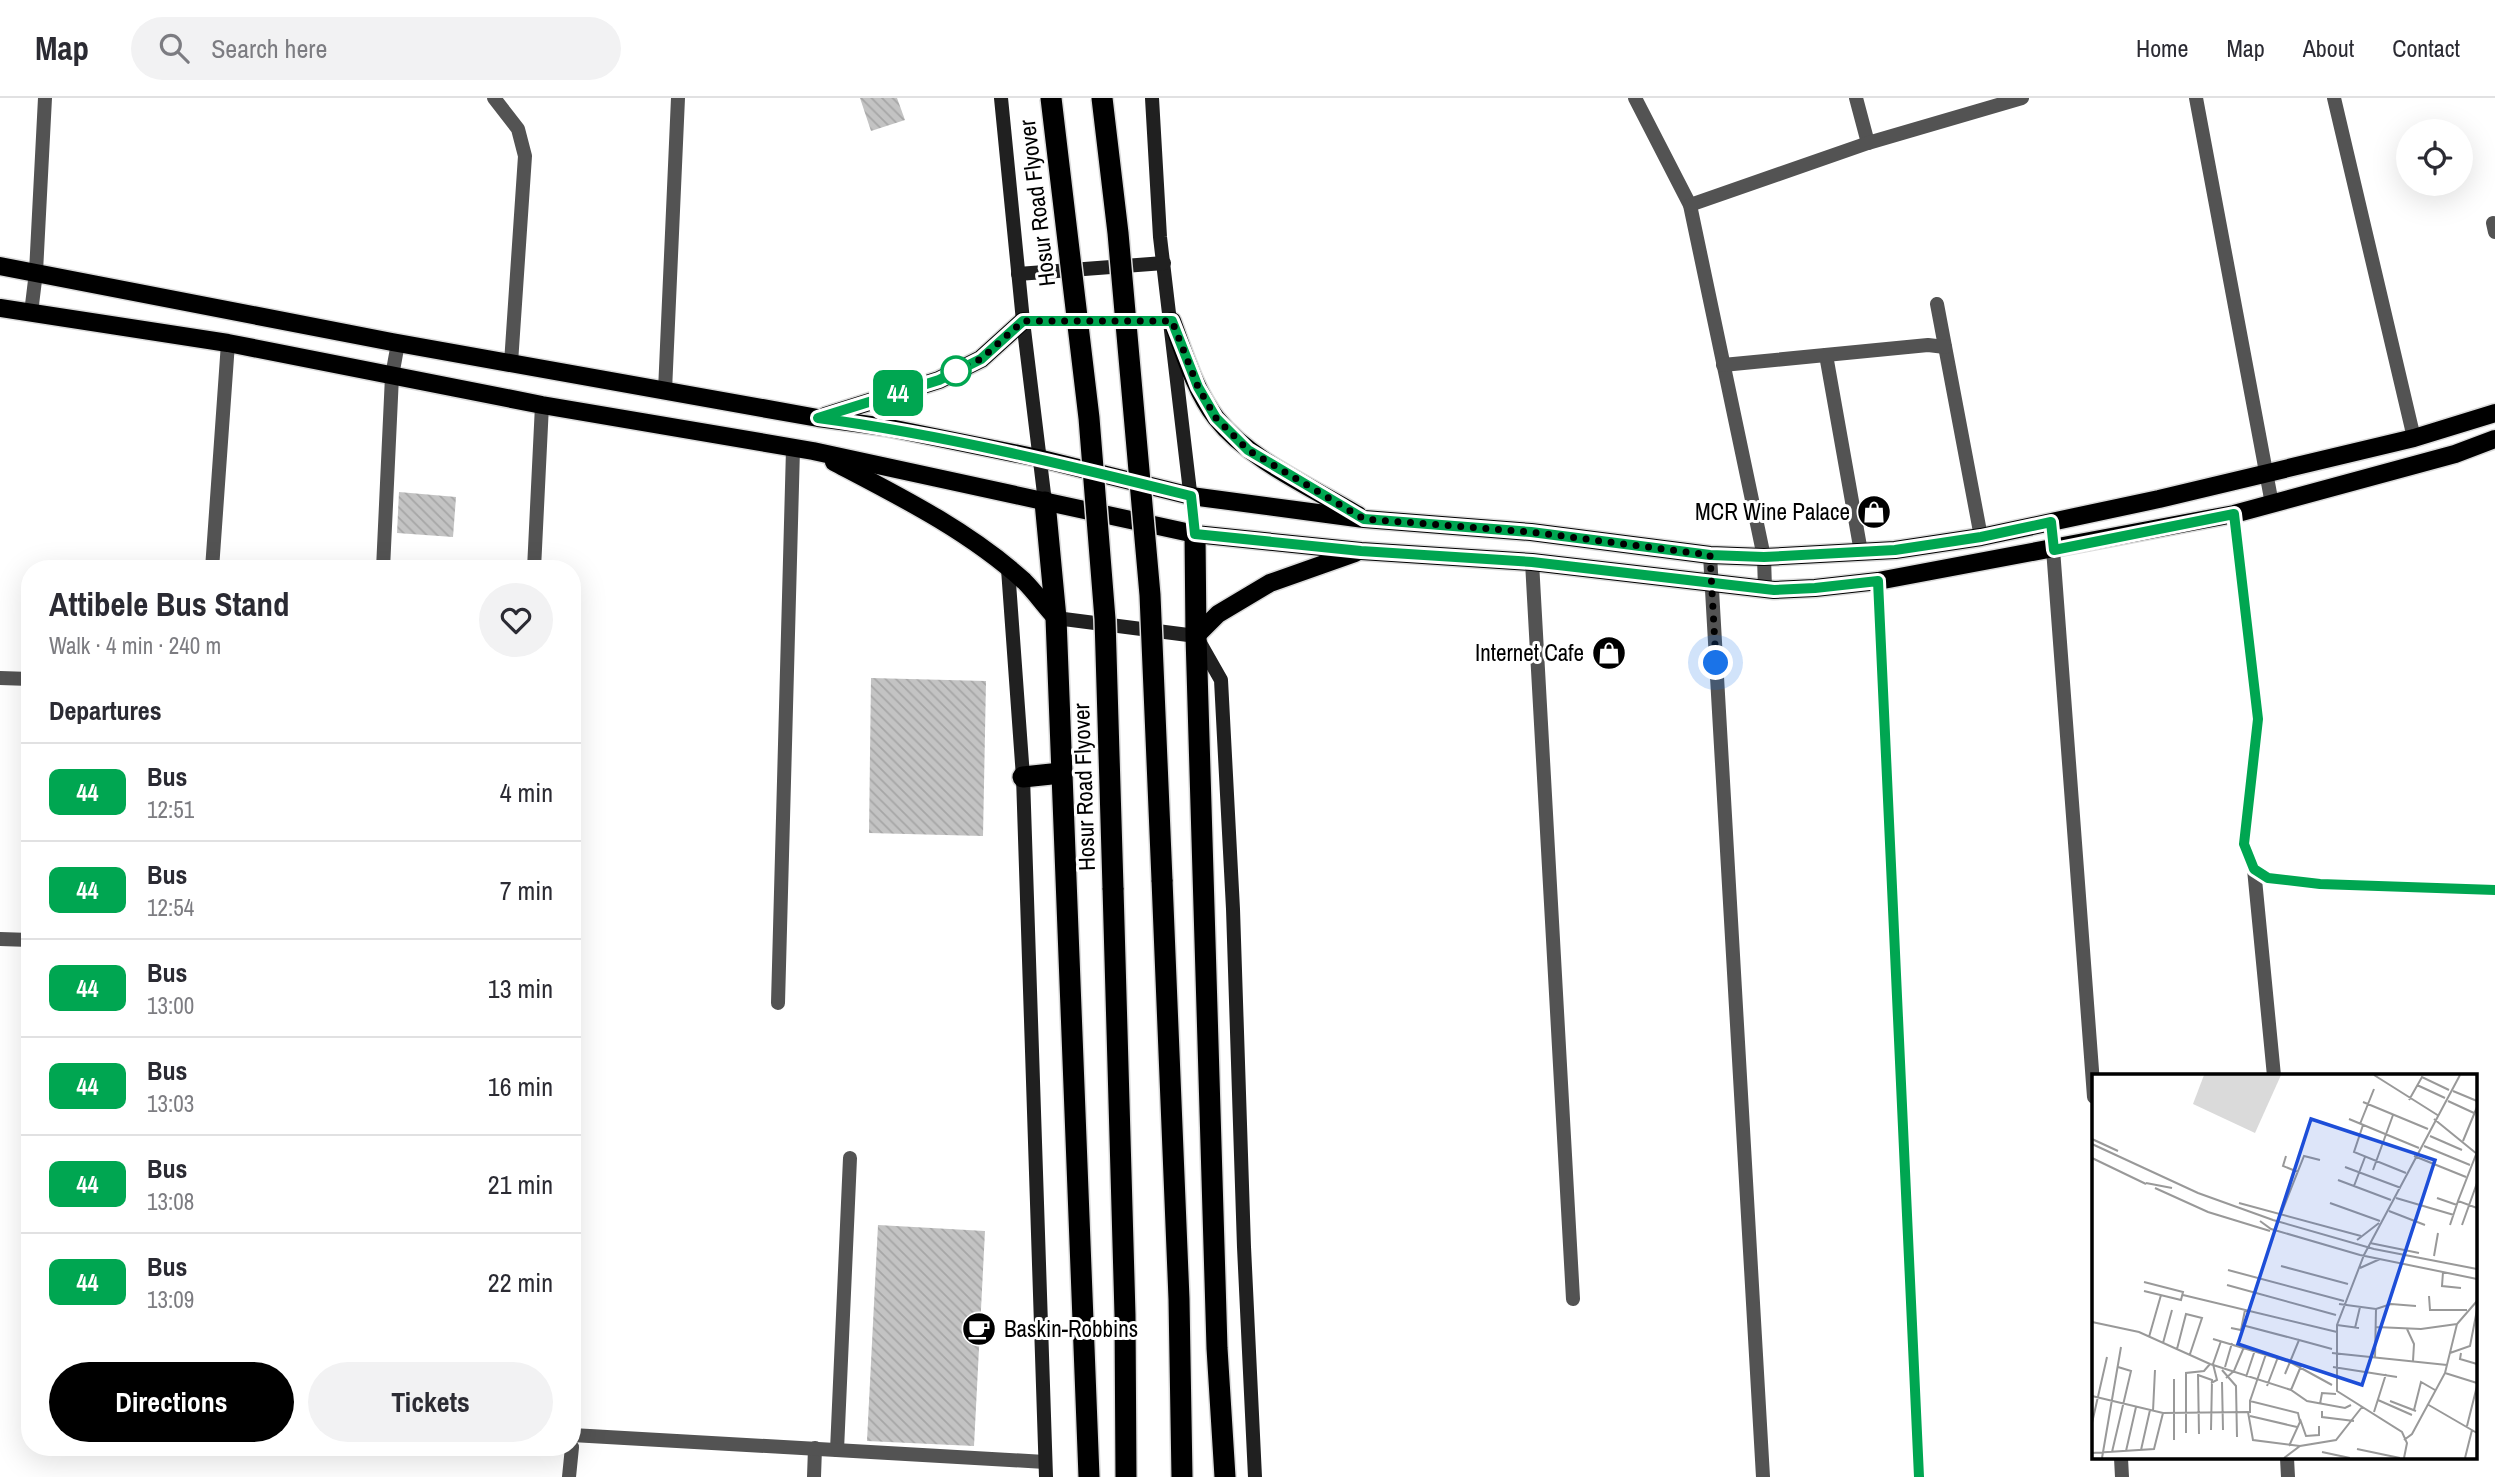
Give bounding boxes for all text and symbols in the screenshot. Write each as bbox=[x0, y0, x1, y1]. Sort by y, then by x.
search box bbox=[131, 17, 621, 80]
text: Map bbox=[35, 26, 89, 70]
icon: search bbox=[155, 29, 193, 67]
text: Search here bbox=[211, 31, 327, 66]
text: Home bbox=[2136, 32, 2188, 64]
text: Map bbox=[2226, 32, 2265, 64]
text: About bbox=[2303, 32, 2354, 64]
text: Contact bbox=[2392, 32, 2460, 64]
street label: Hosur Road Flyover bbox=[1011, 117, 1062, 288]
map controls bbox=[2396, 119, 2473, 196]
button: locate bbox=[2396, 119, 2473, 196]
unlabelled marker bbox=[941, 356, 971, 386]
line badge: 44 bbox=[866, 370, 930, 416]
text: 44 bbox=[887, 377, 909, 409]
shop icon: MCR Wine Palace bbox=[1855, 493, 1893, 531]
place label: MCR Wine Palace bbox=[1695, 496, 1850, 527]
text: Attibele Bus Stand bbox=[49, 582, 290, 626]
button: heart bbox=[479, 583, 553, 657]
text: Walk · 4 min · 240 m bbox=[49, 630, 221, 661]
shop icon: Internet Cafe bbox=[1590, 634, 1628, 672]
place label: Internet Cafe bbox=[1475, 637, 1584, 668]
your location bbox=[1698, 645, 1733, 680]
text: Departures bbox=[49, 693, 162, 728]
street label: Hosur Road Flyover bbox=[1065, 702, 1102, 871]
text: Bus bbox=[147, 759, 187, 794]
text: 4 min bbox=[500, 775, 553, 810]
text: 44 bbox=[77, 776, 98, 808]
text: 12:51 bbox=[147, 794, 194, 825]
text: Bus bbox=[147, 857, 187, 892]
text: 7 min bbox=[500, 873, 553, 908]
text: 44 bbox=[77, 874, 98, 906]
text: 12:54 bbox=[147, 892, 194, 923]
text: Bus bbox=[147, 955, 187, 990]
text: 13 min bbox=[488, 971, 553, 1006]
text: 44 bbox=[77, 972, 98, 1004]
text: 13:00 bbox=[147, 990, 194, 1021]
text: Bus bbox=[147, 1053, 187, 1088]
text: 16 min bbox=[488, 1069, 553, 1104]
text: 44 bbox=[77, 1070, 98, 1102]
inset map bbox=[2092, 1074, 2478, 1460]
text: 13:03 bbox=[147, 1088, 194, 1119]
text: Bus bbox=[147, 1151, 187, 1186]
text: 21 min bbox=[488, 1167, 553, 1202]
text: 44 bbox=[77, 1168, 98, 1200]
text: 13:08 bbox=[147, 1186, 194, 1217]
text: Bus bbox=[147, 1249, 187, 1284]
text: 22 min bbox=[488, 1265, 553, 1300]
text: 44 bbox=[77, 1266, 98, 1298]
text: 13:09 bbox=[147, 1284, 194, 1315]
cafe icon: Baskin-Robbins bbox=[960, 1310, 998, 1348]
place label: Baskin-Robbins bbox=[1004, 1313, 1138, 1344]
button: Directions bbox=[49, 1362, 294, 1442]
button: Tickets bbox=[308, 1362, 553, 1442]

